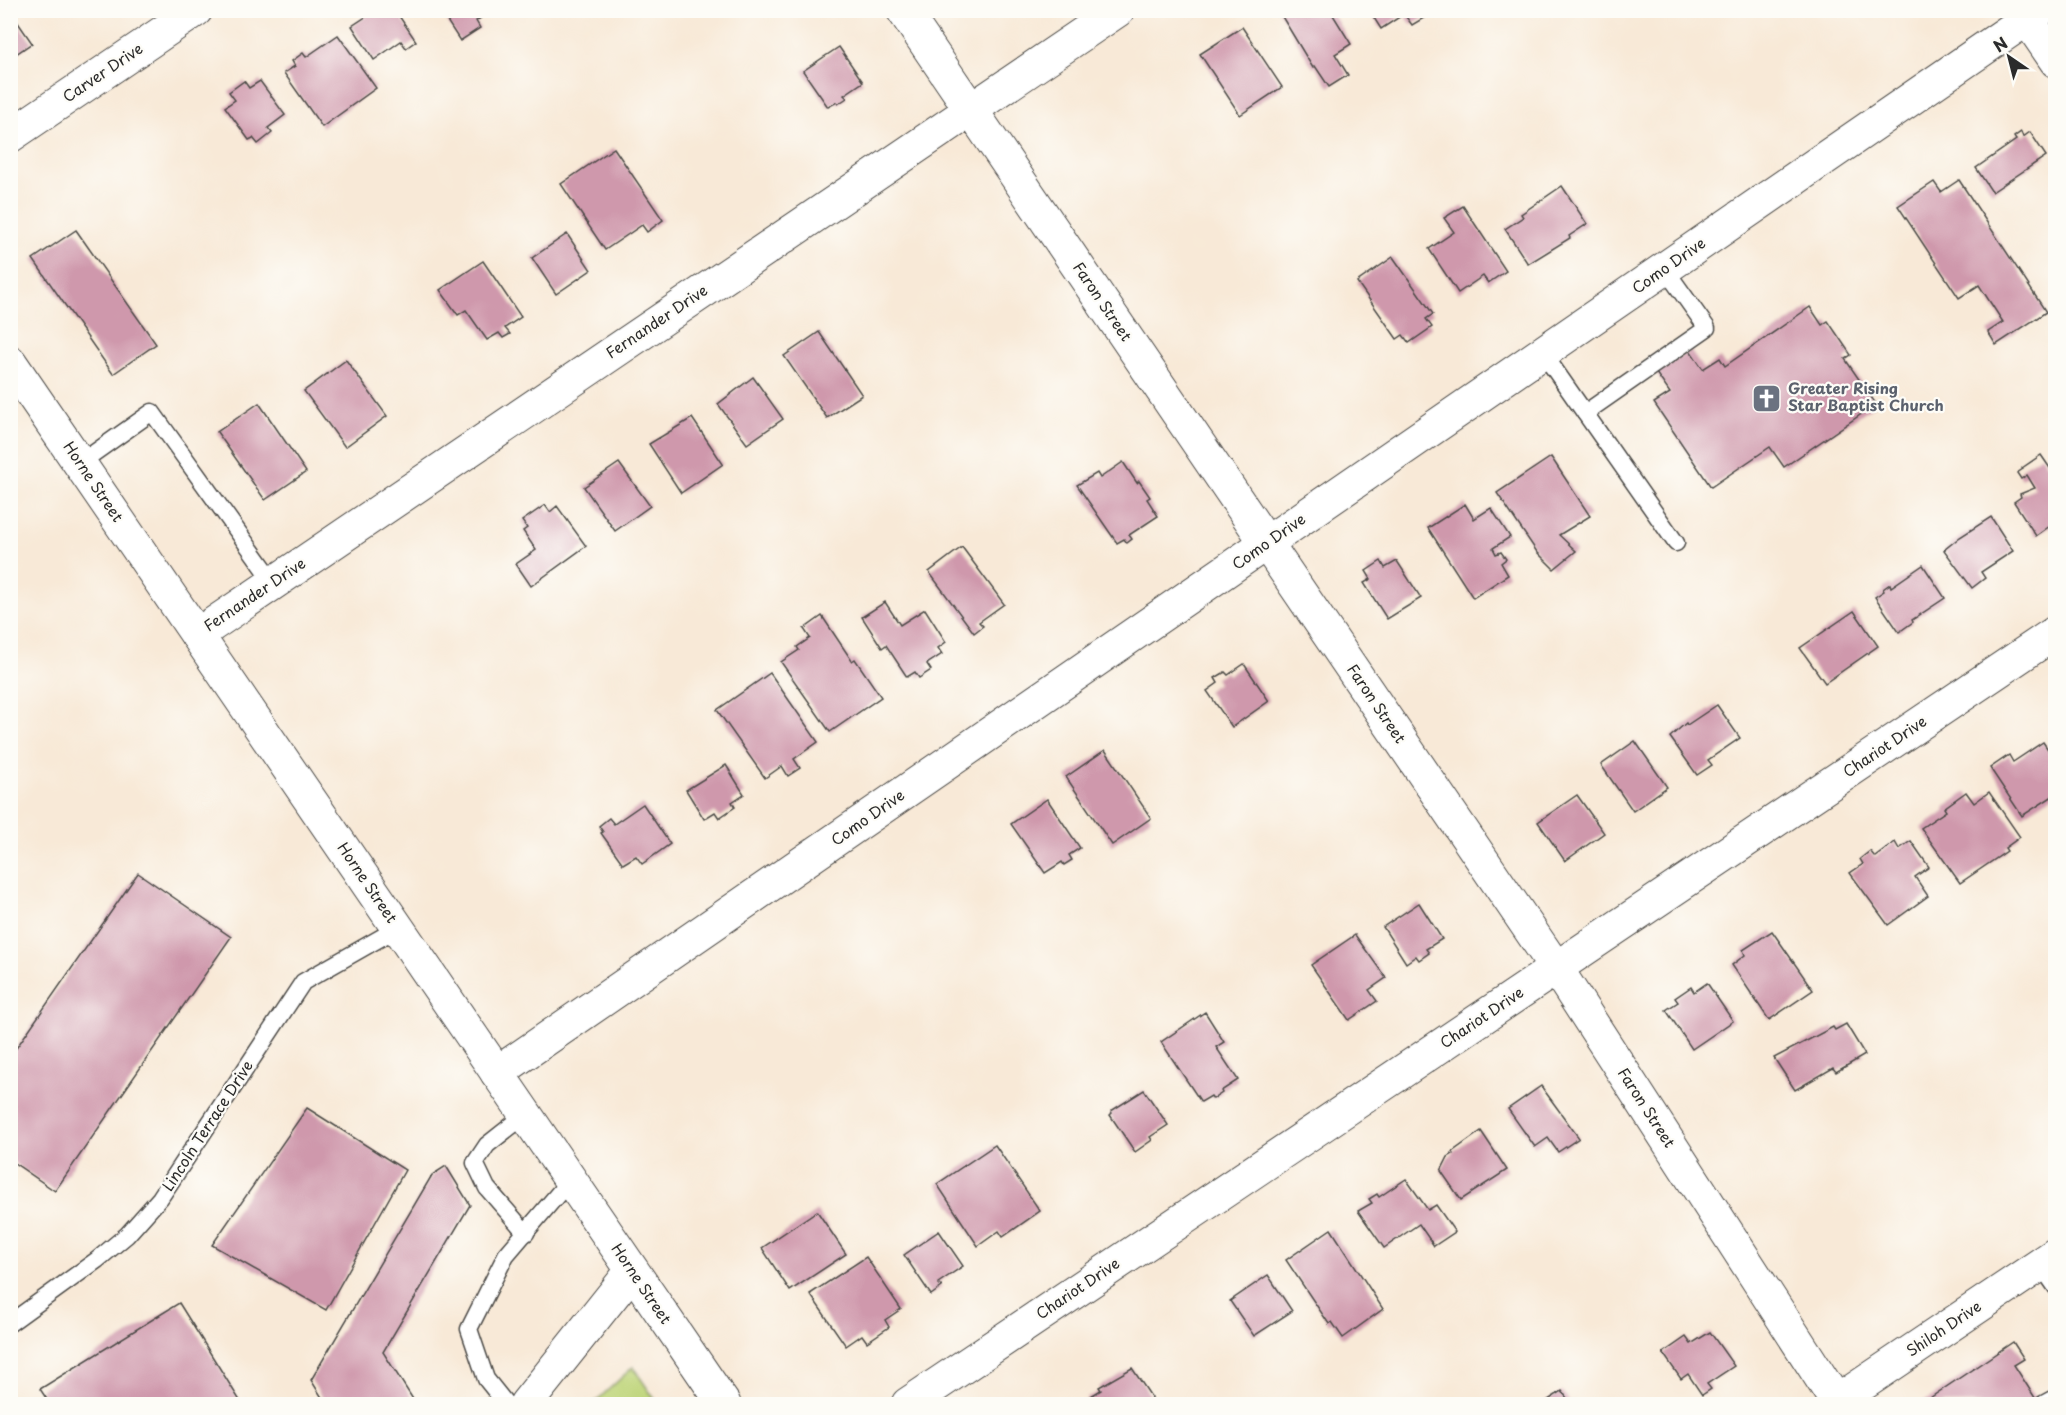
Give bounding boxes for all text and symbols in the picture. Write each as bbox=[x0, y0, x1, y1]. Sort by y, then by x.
north arrow bbox=[1979, 27, 2039, 87]
text: N bbox=[1988, 30, 2012, 57]
street label: Carver Drive bbox=[57, 36, 147, 107]
street label: Como Drive bbox=[1627, 231, 1710, 299]
street label: Faron Street bbox=[1068, 257, 1138, 345]
street label: Fernander Drive bbox=[601, 278, 712, 363]
place label: Greater Rising Star Baptist Church bbox=[1788, 376, 1944, 416]
church icon: Greater Rising Star Baptist Church bbox=[1751, 382, 1783, 414]
street label: Horne Street bbox=[59, 436, 130, 526]
street label: Como Drive bbox=[1227, 507, 1310, 575]
street label: Fernander Drive bbox=[199, 551, 310, 636]
street label: Faron Street bbox=[1342, 659, 1412, 747]
street label: Chariot Drive bbox=[1838, 709, 1931, 782]
street label: Como Drive bbox=[826, 783, 909, 851]
street label: Horne Street bbox=[333, 837, 404, 927]
street label: Chariot Drive bbox=[1435, 980, 1528, 1053]
street label: Lincoln Terrace Drive bbox=[156, 1055, 258, 1195]
street label: Faron Street bbox=[1613, 1063, 1682, 1152]
street label: Horne Street bbox=[607, 1238, 678, 1328]
street label: Chariot Drive bbox=[1031, 1251, 1124, 1324]
street label: Shiloh Drive bbox=[1901, 1294, 1985, 1361]

